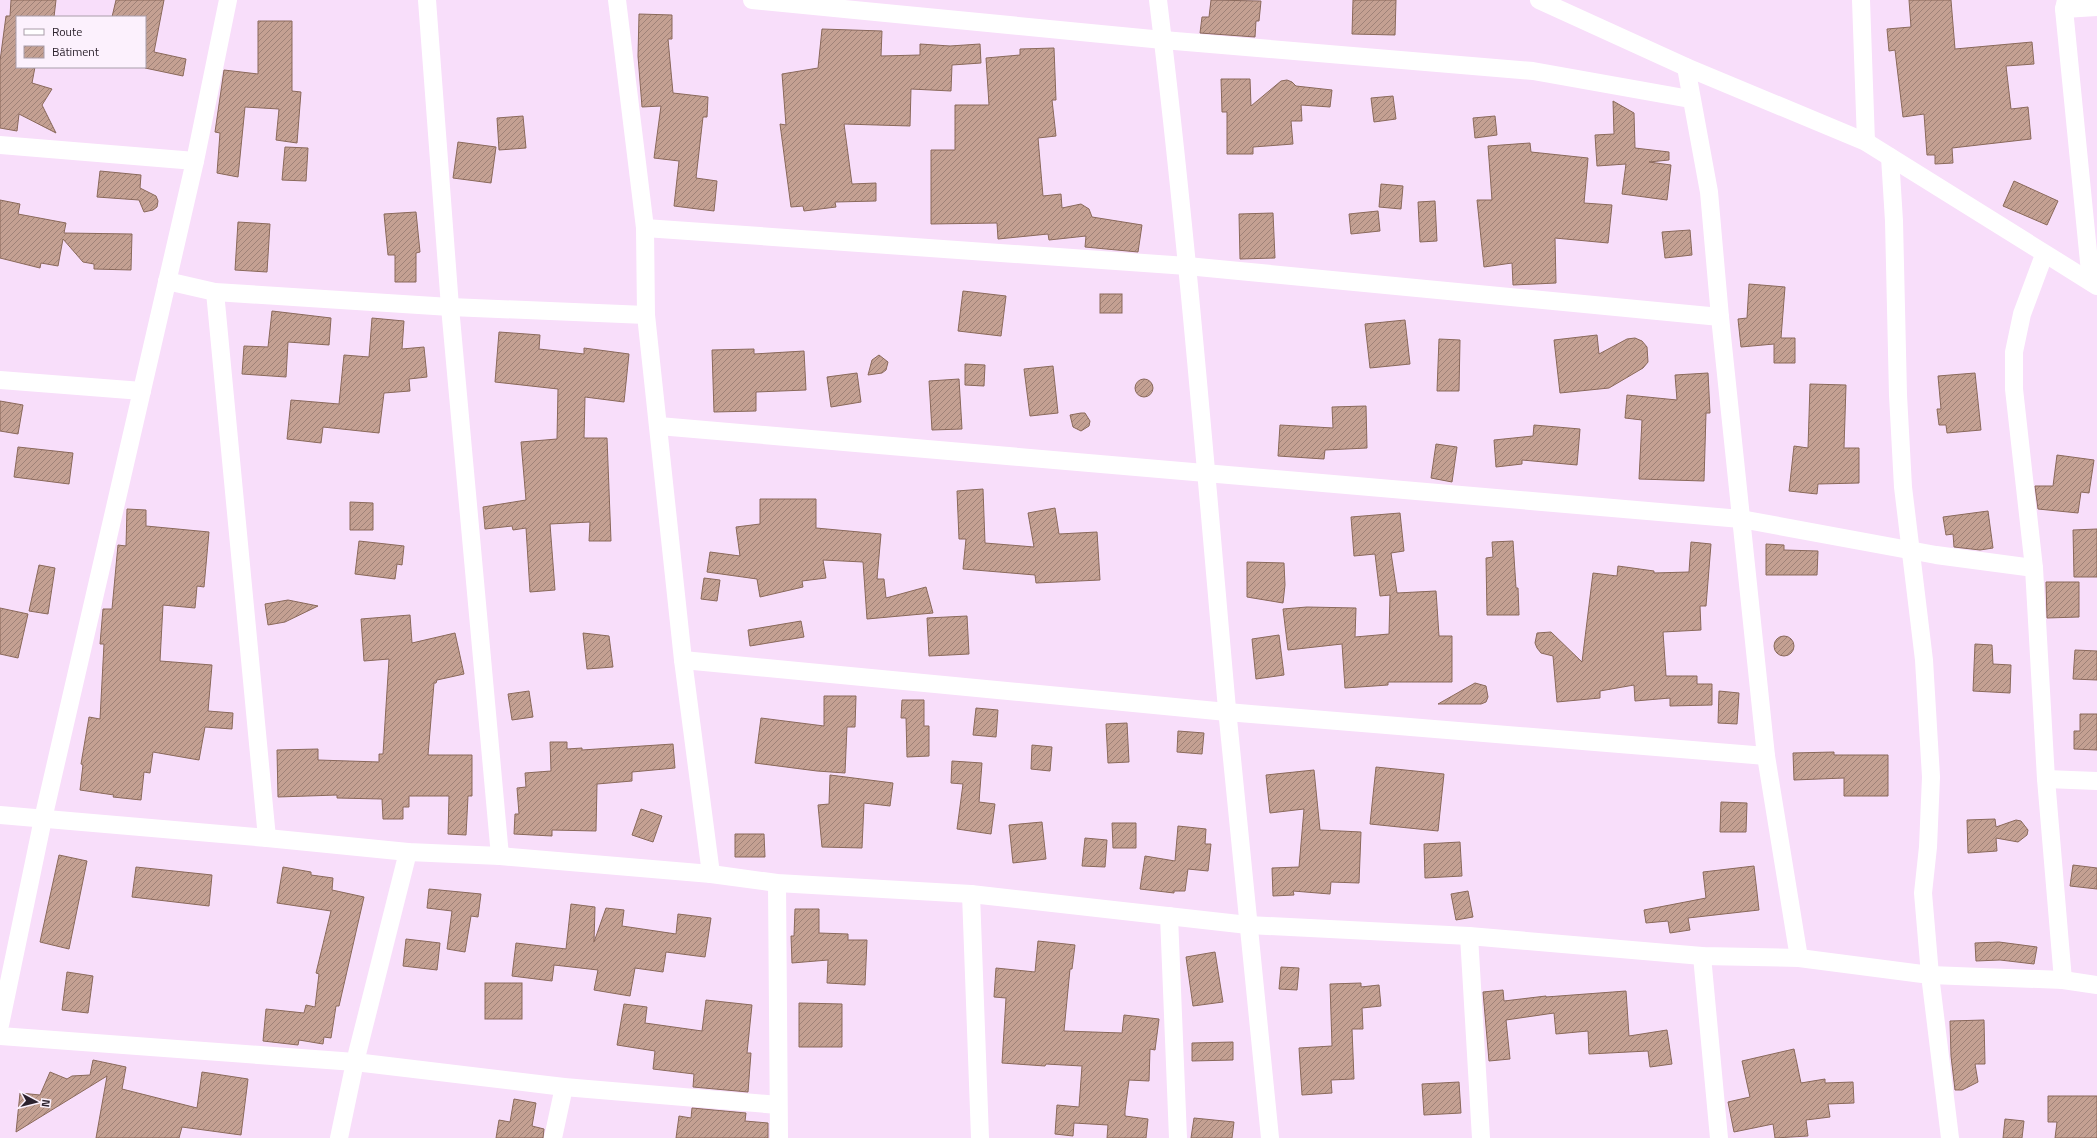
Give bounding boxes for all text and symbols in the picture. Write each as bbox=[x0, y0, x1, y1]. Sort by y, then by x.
legend bbox=[16, 16, 146, 68]
text: Route bbox=[52, 22, 82, 41]
text: Bâtiment bbox=[52, 42, 100, 61]
north arrow bbox=[16, 1082, 56, 1122]
text: N bbox=[38, 1098, 54, 1108]

